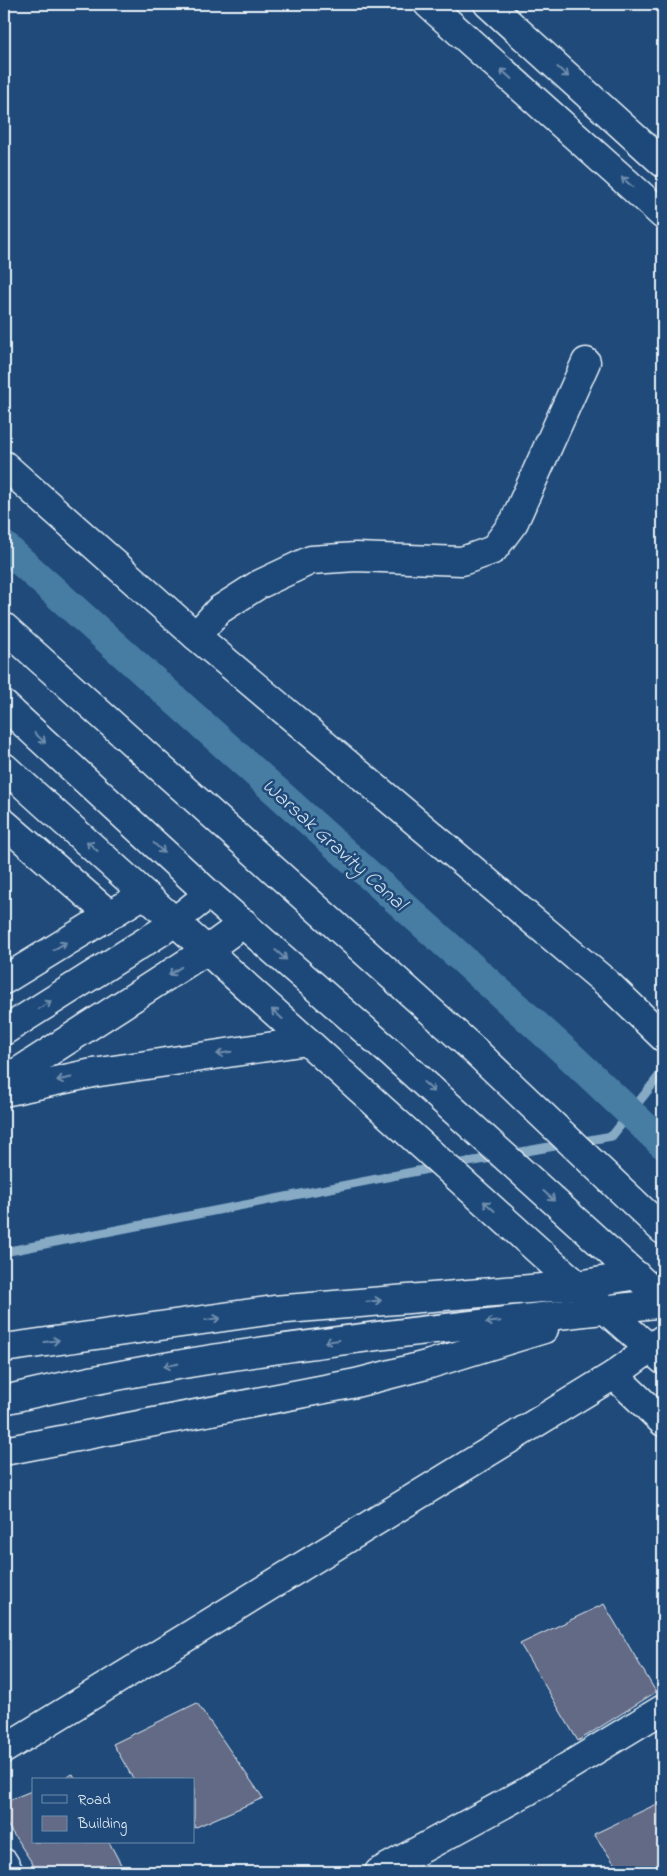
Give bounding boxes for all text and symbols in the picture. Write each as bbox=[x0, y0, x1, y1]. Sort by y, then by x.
one-way arrow bbox=[556, 66, 569, 78]
one-way arrow bbox=[499, 68, 512, 80]
one-way arrow bbox=[620, 176, 633, 188]
one-way arrow bbox=[33, 732, 46, 743]
water label: Warsak Gravity Canal bbox=[255, 772, 414, 920]
one-way arrow bbox=[85, 841, 98, 852]
one-way arrow bbox=[153, 842, 166, 853]
one-way arrow bbox=[53, 940, 67, 950]
one-way arrow bbox=[274, 950, 287, 961]
one-way arrow bbox=[169, 966, 183, 976]
one-way arrow bbox=[38, 999, 52, 1010]
one-way arrow bbox=[271, 1008, 284, 1020]
one-way arrow bbox=[216, 1049, 232, 1059]
one-way arrow bbox=[56, 1075, 72, 1084]
one-way arrow bbox=[422, 1081, 435, 1092]
one-way arrow bbox=[543, 1190, 556, 1201]
one-way arrow bbox=[482, 1200, 495, 1212]
one-way arrow bbox=[366, 1297, 382, 1306]
one-way arrow bbox=[205, 1313, 221, 1323]
one-way arrow bbox=[485, 1317, 501, 1327]
one-way arrow bbox=[44, 1336, 60, 1346]
one-way arrow bbox=[324, 1336, 340, 1346]
one-way arrow bbox=[163, 1361, 179, 1370]
legend bbox=[32, 1778, 195, 1844]
text: Road bbox=[78, 1789, 111, 1811]
text: Building bbox=[77, 1813, 127, 1836]

